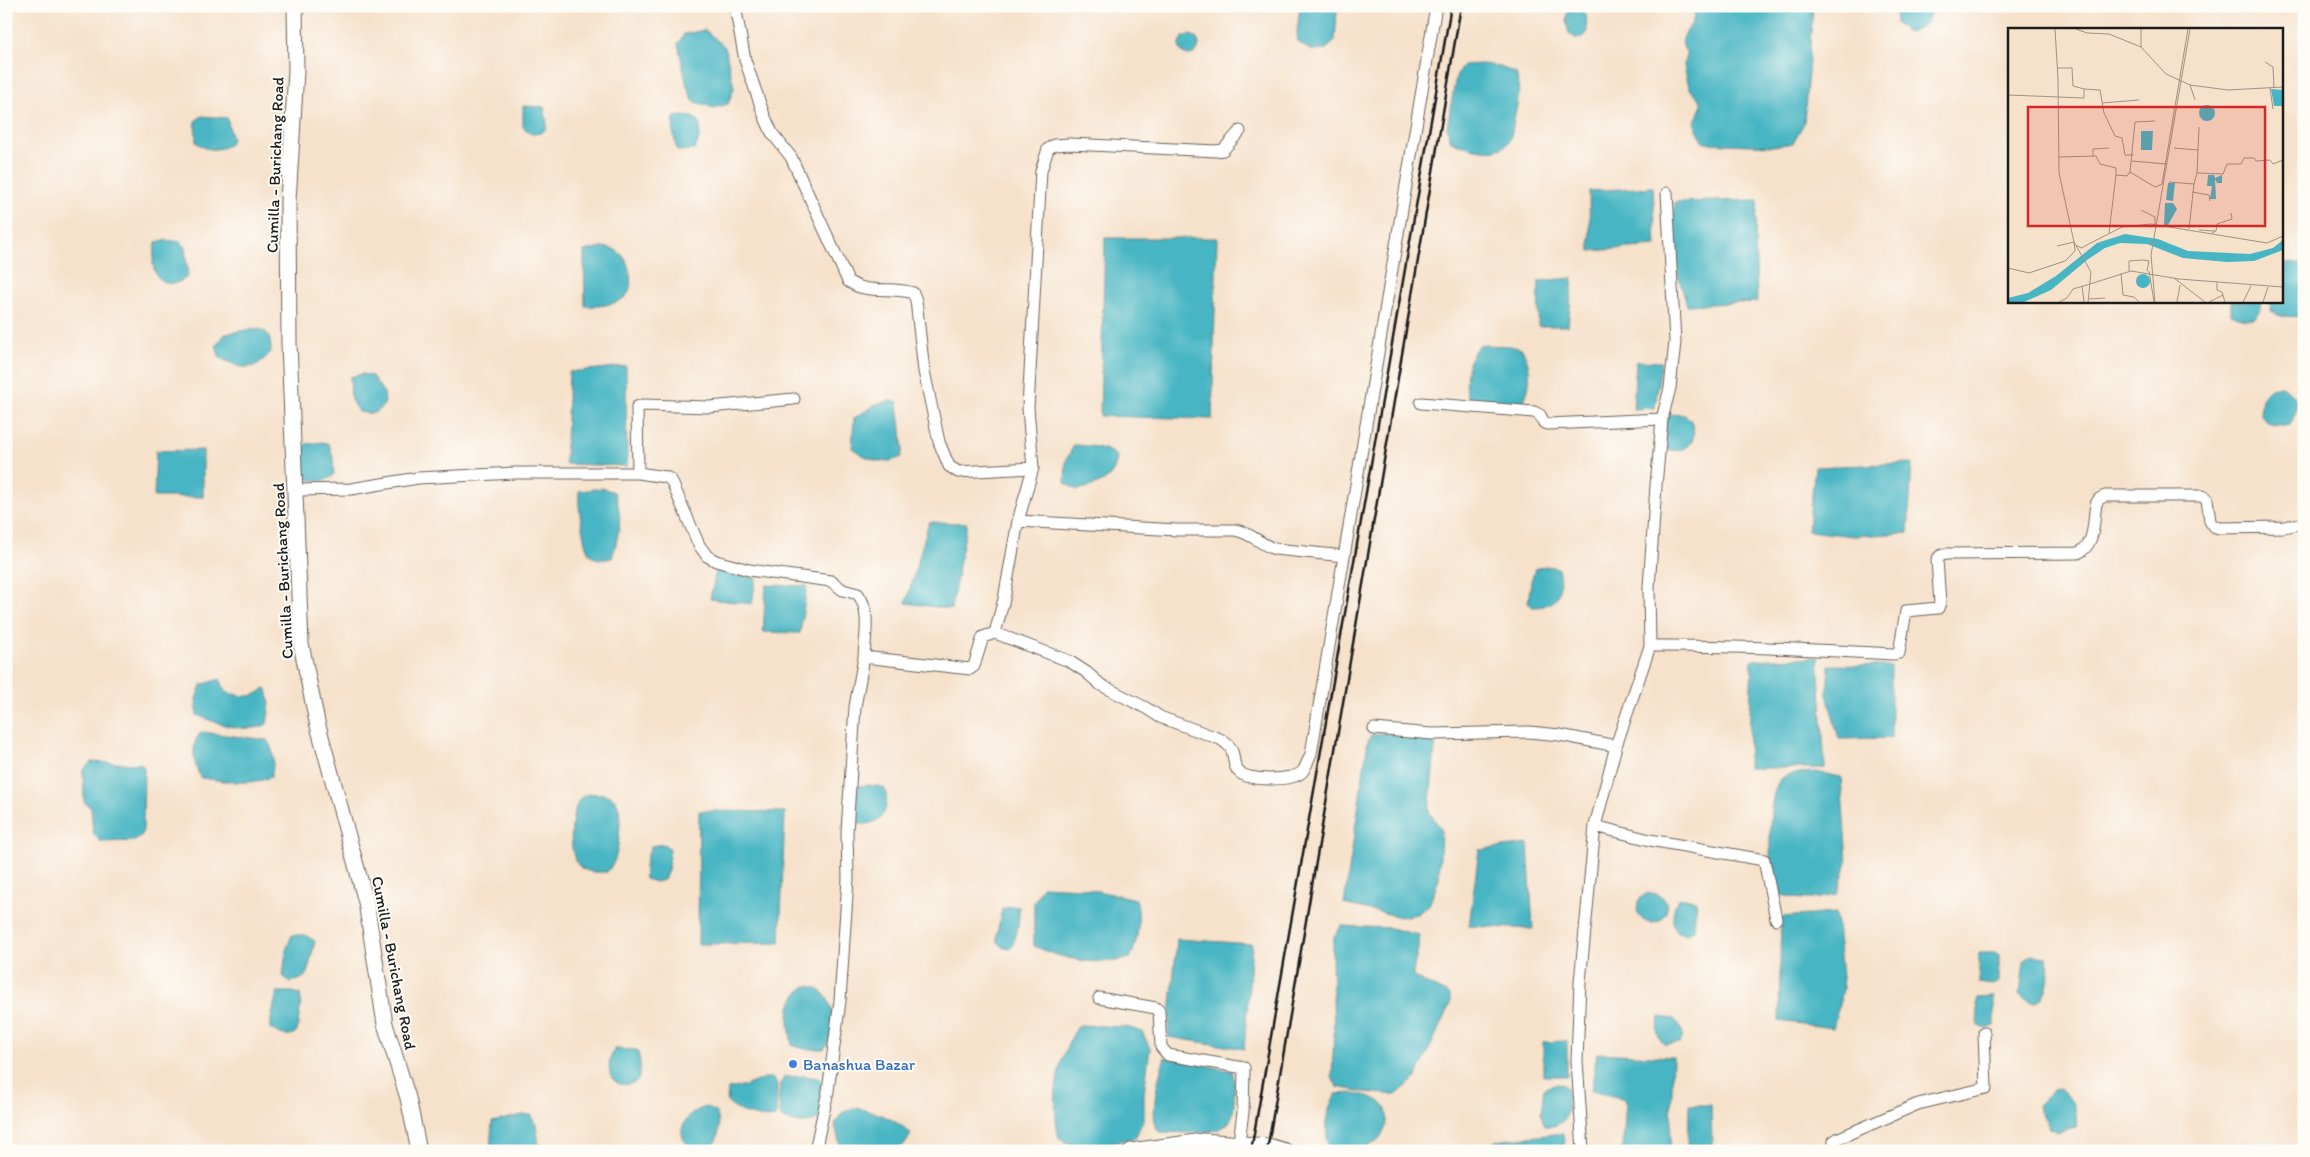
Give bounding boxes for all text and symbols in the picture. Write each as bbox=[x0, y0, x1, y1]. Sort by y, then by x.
inset map bbox=[2008, 28, 2282, 302]
street label: Cumilla - Burichang Road bbox=[262, 76, 288, 253]
street label: Cumilla - Burichang Road bbox=[269, 482, 297, 660]
street label: Cumilla - Burichang Road bbox=[368, 875, 420, 1052]
place label: Banashua Bazar bbox=[803, 1055, 915, 1074]
marker: Banashua Bazar bbox=[787, 1058, 799, 1070]

